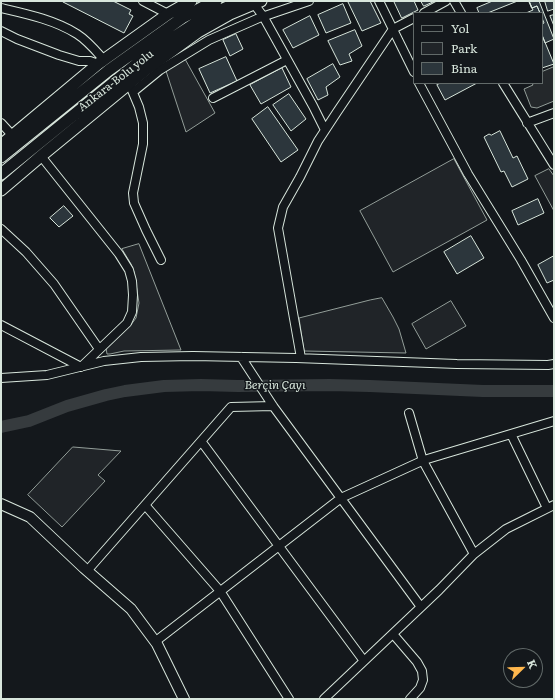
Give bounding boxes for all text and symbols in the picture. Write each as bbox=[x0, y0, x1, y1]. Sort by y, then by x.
legend bbox=[413, 12, 543, 84]
text: Yol bbox=[451, 19, 469, 37]
text: Park bbox=[451, 39, 477, 57]
street label: Ankara-Bolu yolu bbox=[76, 48, 156, 114]
text: Bina bbox=[451, 59, 477, 77]
water label: Berçin Çayı bbox=[244, 378, 306, 392]
north arrow bbox=[503, 648, 543, 688]
text: K bbox=[524, 657, 542, 671]

